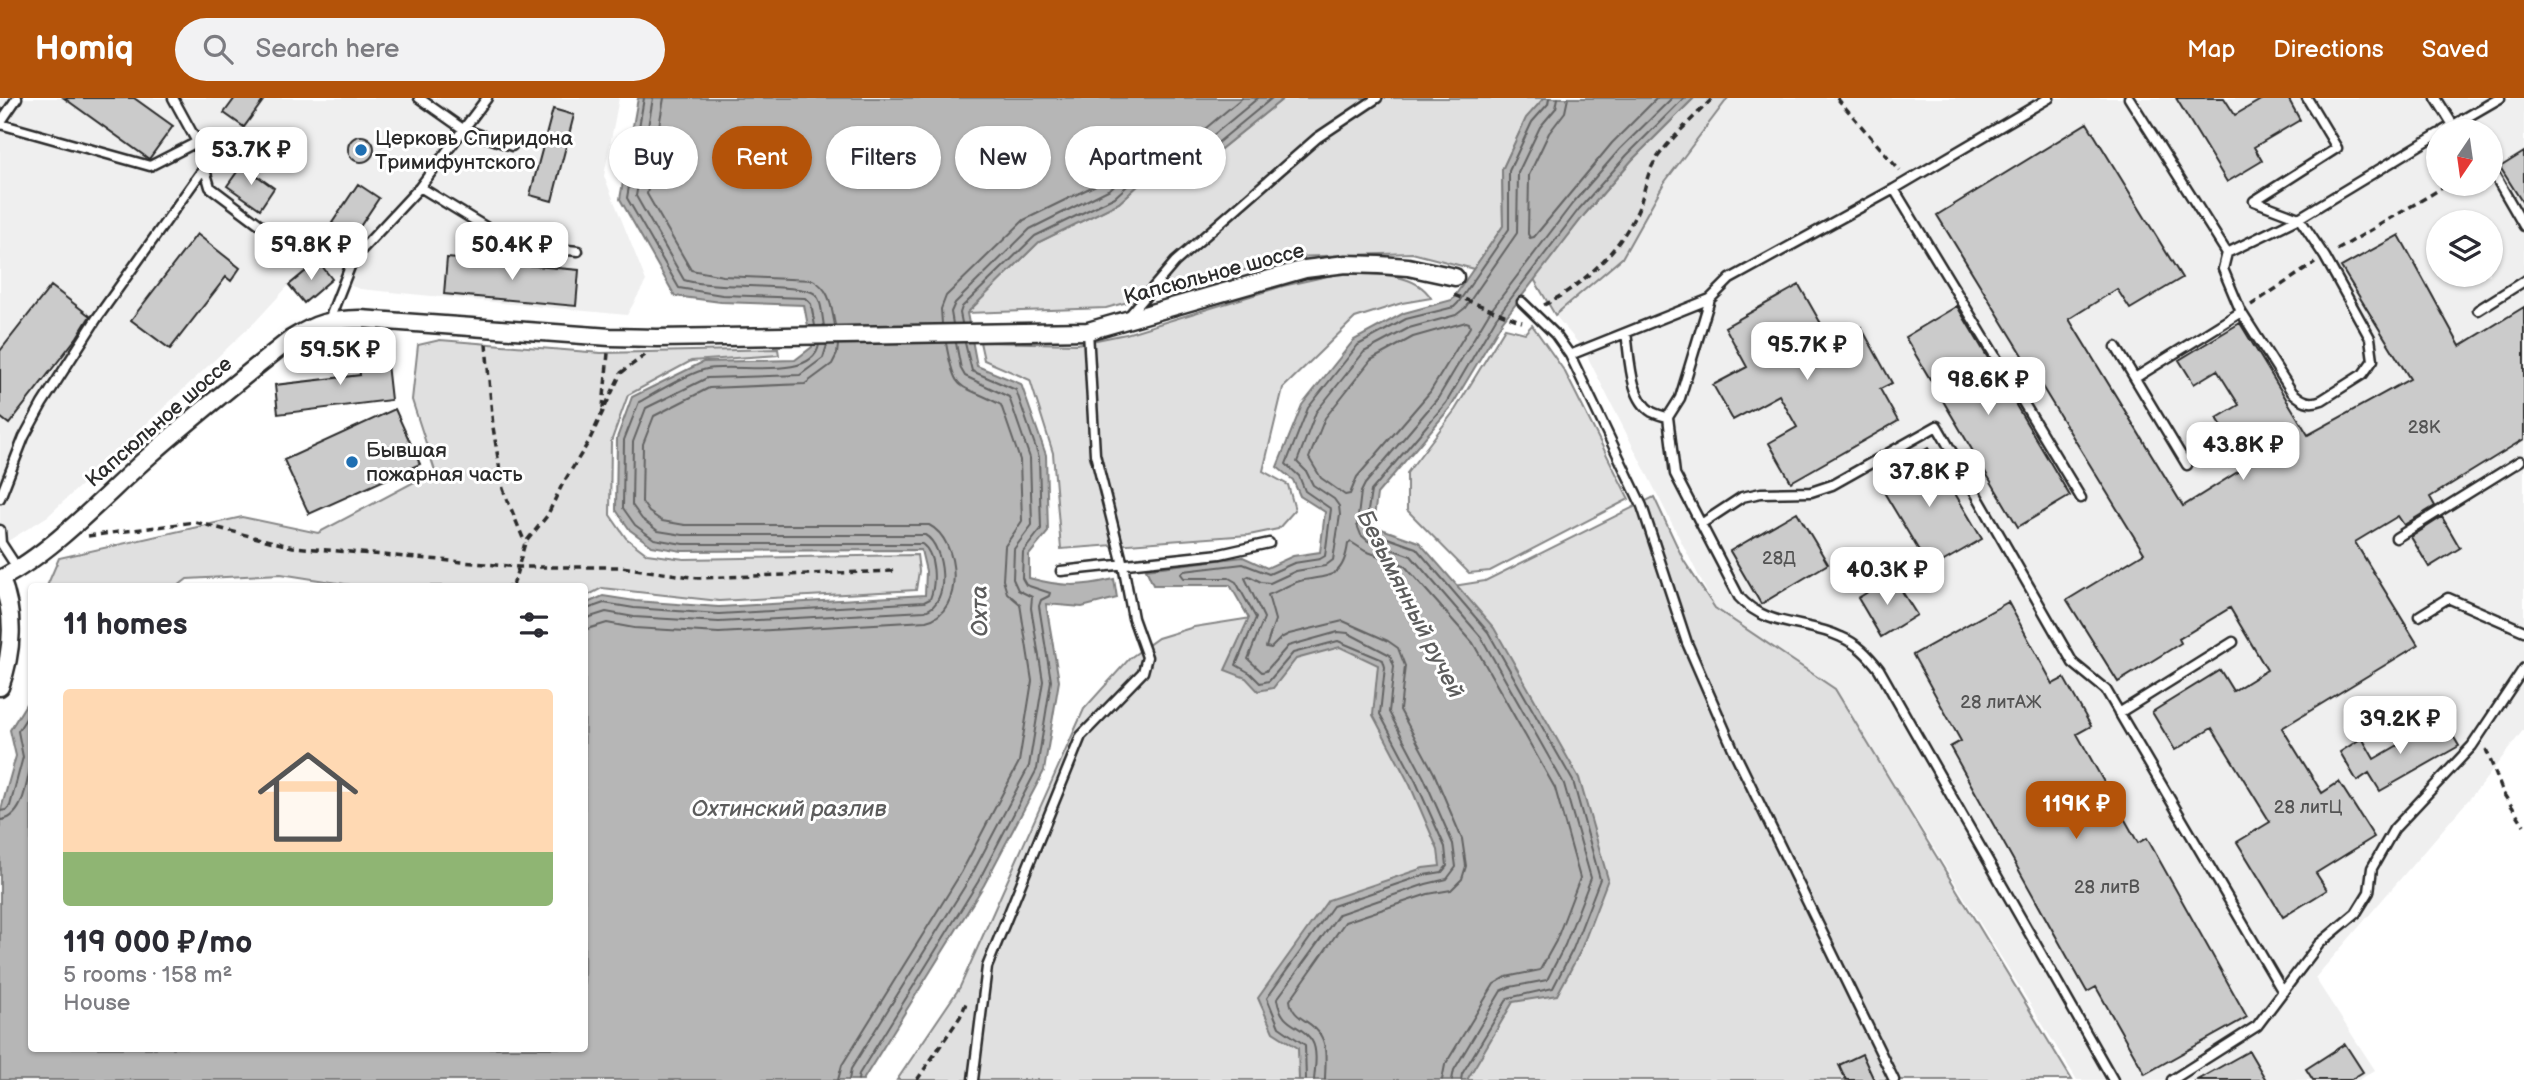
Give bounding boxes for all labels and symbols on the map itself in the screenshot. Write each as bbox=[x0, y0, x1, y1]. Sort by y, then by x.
north arrow bbox=[2426, 119, 2502, 196]
place label: Церковь Спиридона Тримифунтского bbox=[375, 126, 574, 175]
pin: 53.7K ₽ bbox=[186, 127, 316, 187]
marker: Церковь Спиридона Тримифунтского bbox=[353, 142, 369, 158]
pin: 59.8K ₽ bbox=[246, 222, 376, 282]
pin: 50.4K ₽ bbox=[447, 222, 577, 282]
street label: Капсюльное шоссе bbox=[1121, 238, 1307, 310]
pin: 95.7K ₽ bbox=[1742, 322, 1872, 382]
pin: 59.5K ₽ bbox=[275, 328, 405, 387]
street label: Капсюльное шоссе bbox=[81, 351, 238, 492]
pin: 98.6K ₽ bbox=[1923, 358, 2053, 417]
house number: 28К bbox=[2408, 417, 2441, 438]
pin: 43.8K ₽ bbox=[2178, 422, 2308, 482]
place label: Бывшая пожарная часть bbox=[366, 438, 523, 487]
pin: 37.8K ₽ bbox=[1864, 450, 1994, 509]
marker: Бывшая пожарная часть bbox=[344, 454, 360, 470]
water label: Безымянный ручей bbox=[1350, 505, 1470, 703]
pin: 40.3K ₽ bbox=[1822, 547, 1952, 607]
house number: 28Д bbox=[1762, 548, 1796, 569]
water label: Охта bbox=[966, 585, 994, 637]
house number: 28 литАЖ bbox=[1960, 692, 2042, 713]
pin: 39.2K ₽ bbox=[2335, 696, 2465, 756]
pin: 119K ₽ bbox=[2019, 782, 2133, 841]
water label: Охтинский разлив bbox=[692, 795, 886, 823]
house number: 28 литЦ bbox=[2274, 797, 2342, 818]
house number: 28 литВ bbox=[2074, 877, 2140, 898]

